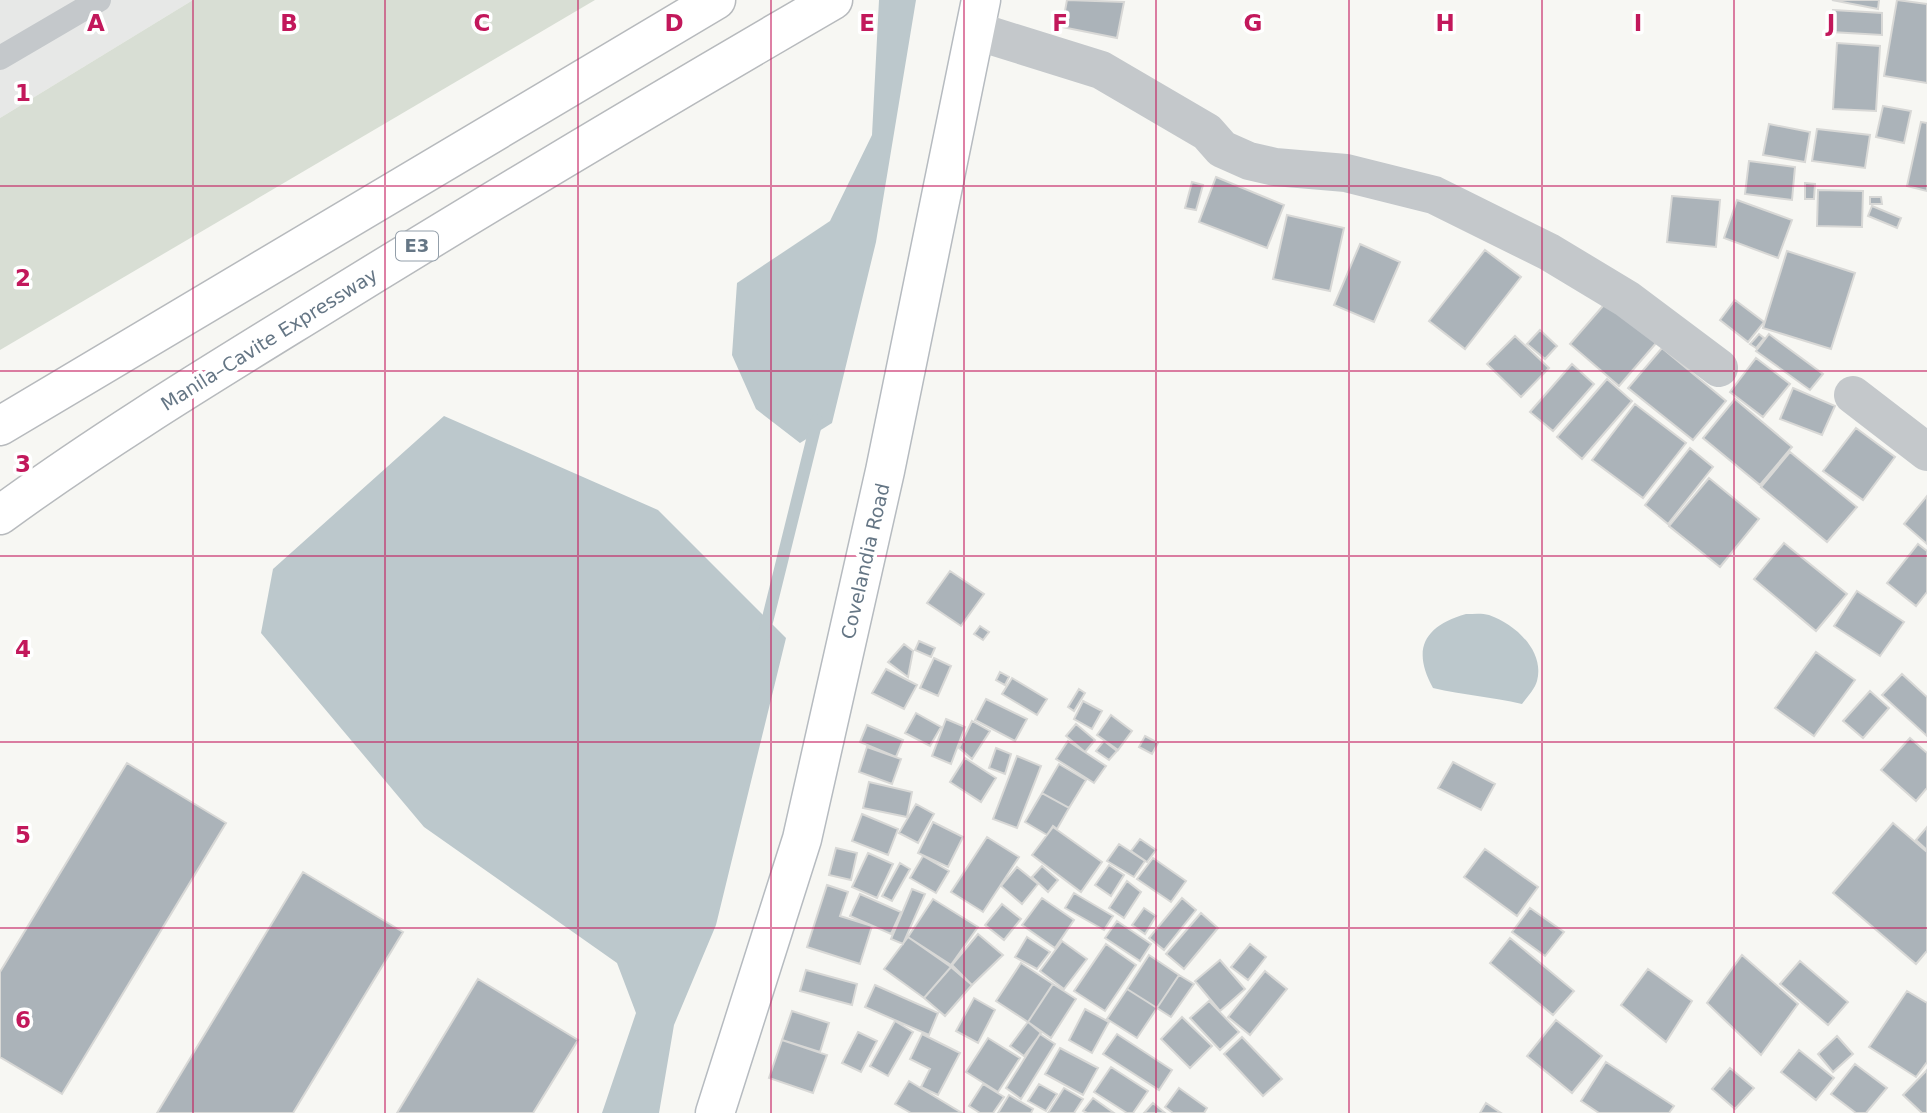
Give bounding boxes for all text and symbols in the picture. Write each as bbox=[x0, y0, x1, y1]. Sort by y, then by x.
text: A bbox=[87, 10, 105, 36]
text: B bbox=[280, 10, 298, 36]
text: C bbox=[474, 10, 490, 36]
text: D bbox=[664, 10, 684, 36]
text: E bbox=[859, 10, 875, 36]
text: F bbox=[1052, 10, 1068, 36]
text: G bbox=[1244, 10, 1262, 36]
text: H bbox=[1435, 10, 1455, 36]
text: I bbox=[1634, 10, 1642, 36]
text: J bbox=[1825, 10, 1835, 36]
text: 1 bbox=[15, 80, 31, 106]
road number: E3 bbox=[396, 232, 438, 260]
street label: Manila–Cavite Expressway bbox=[157, 263, 381, 415]
text: 2 bbox=[15, 265, 31, 291]
text: 3 bbox=[15, 451, 31, 477]
street label: Covelandia Road bbox=[836, 481, 894, 641]
text: 4 bbox=[15, 636, 31, 662]
text: 5 bbox=[15, 822, 31, 848]
text: 6 bbox=[15, 1007, 31, 1033]

